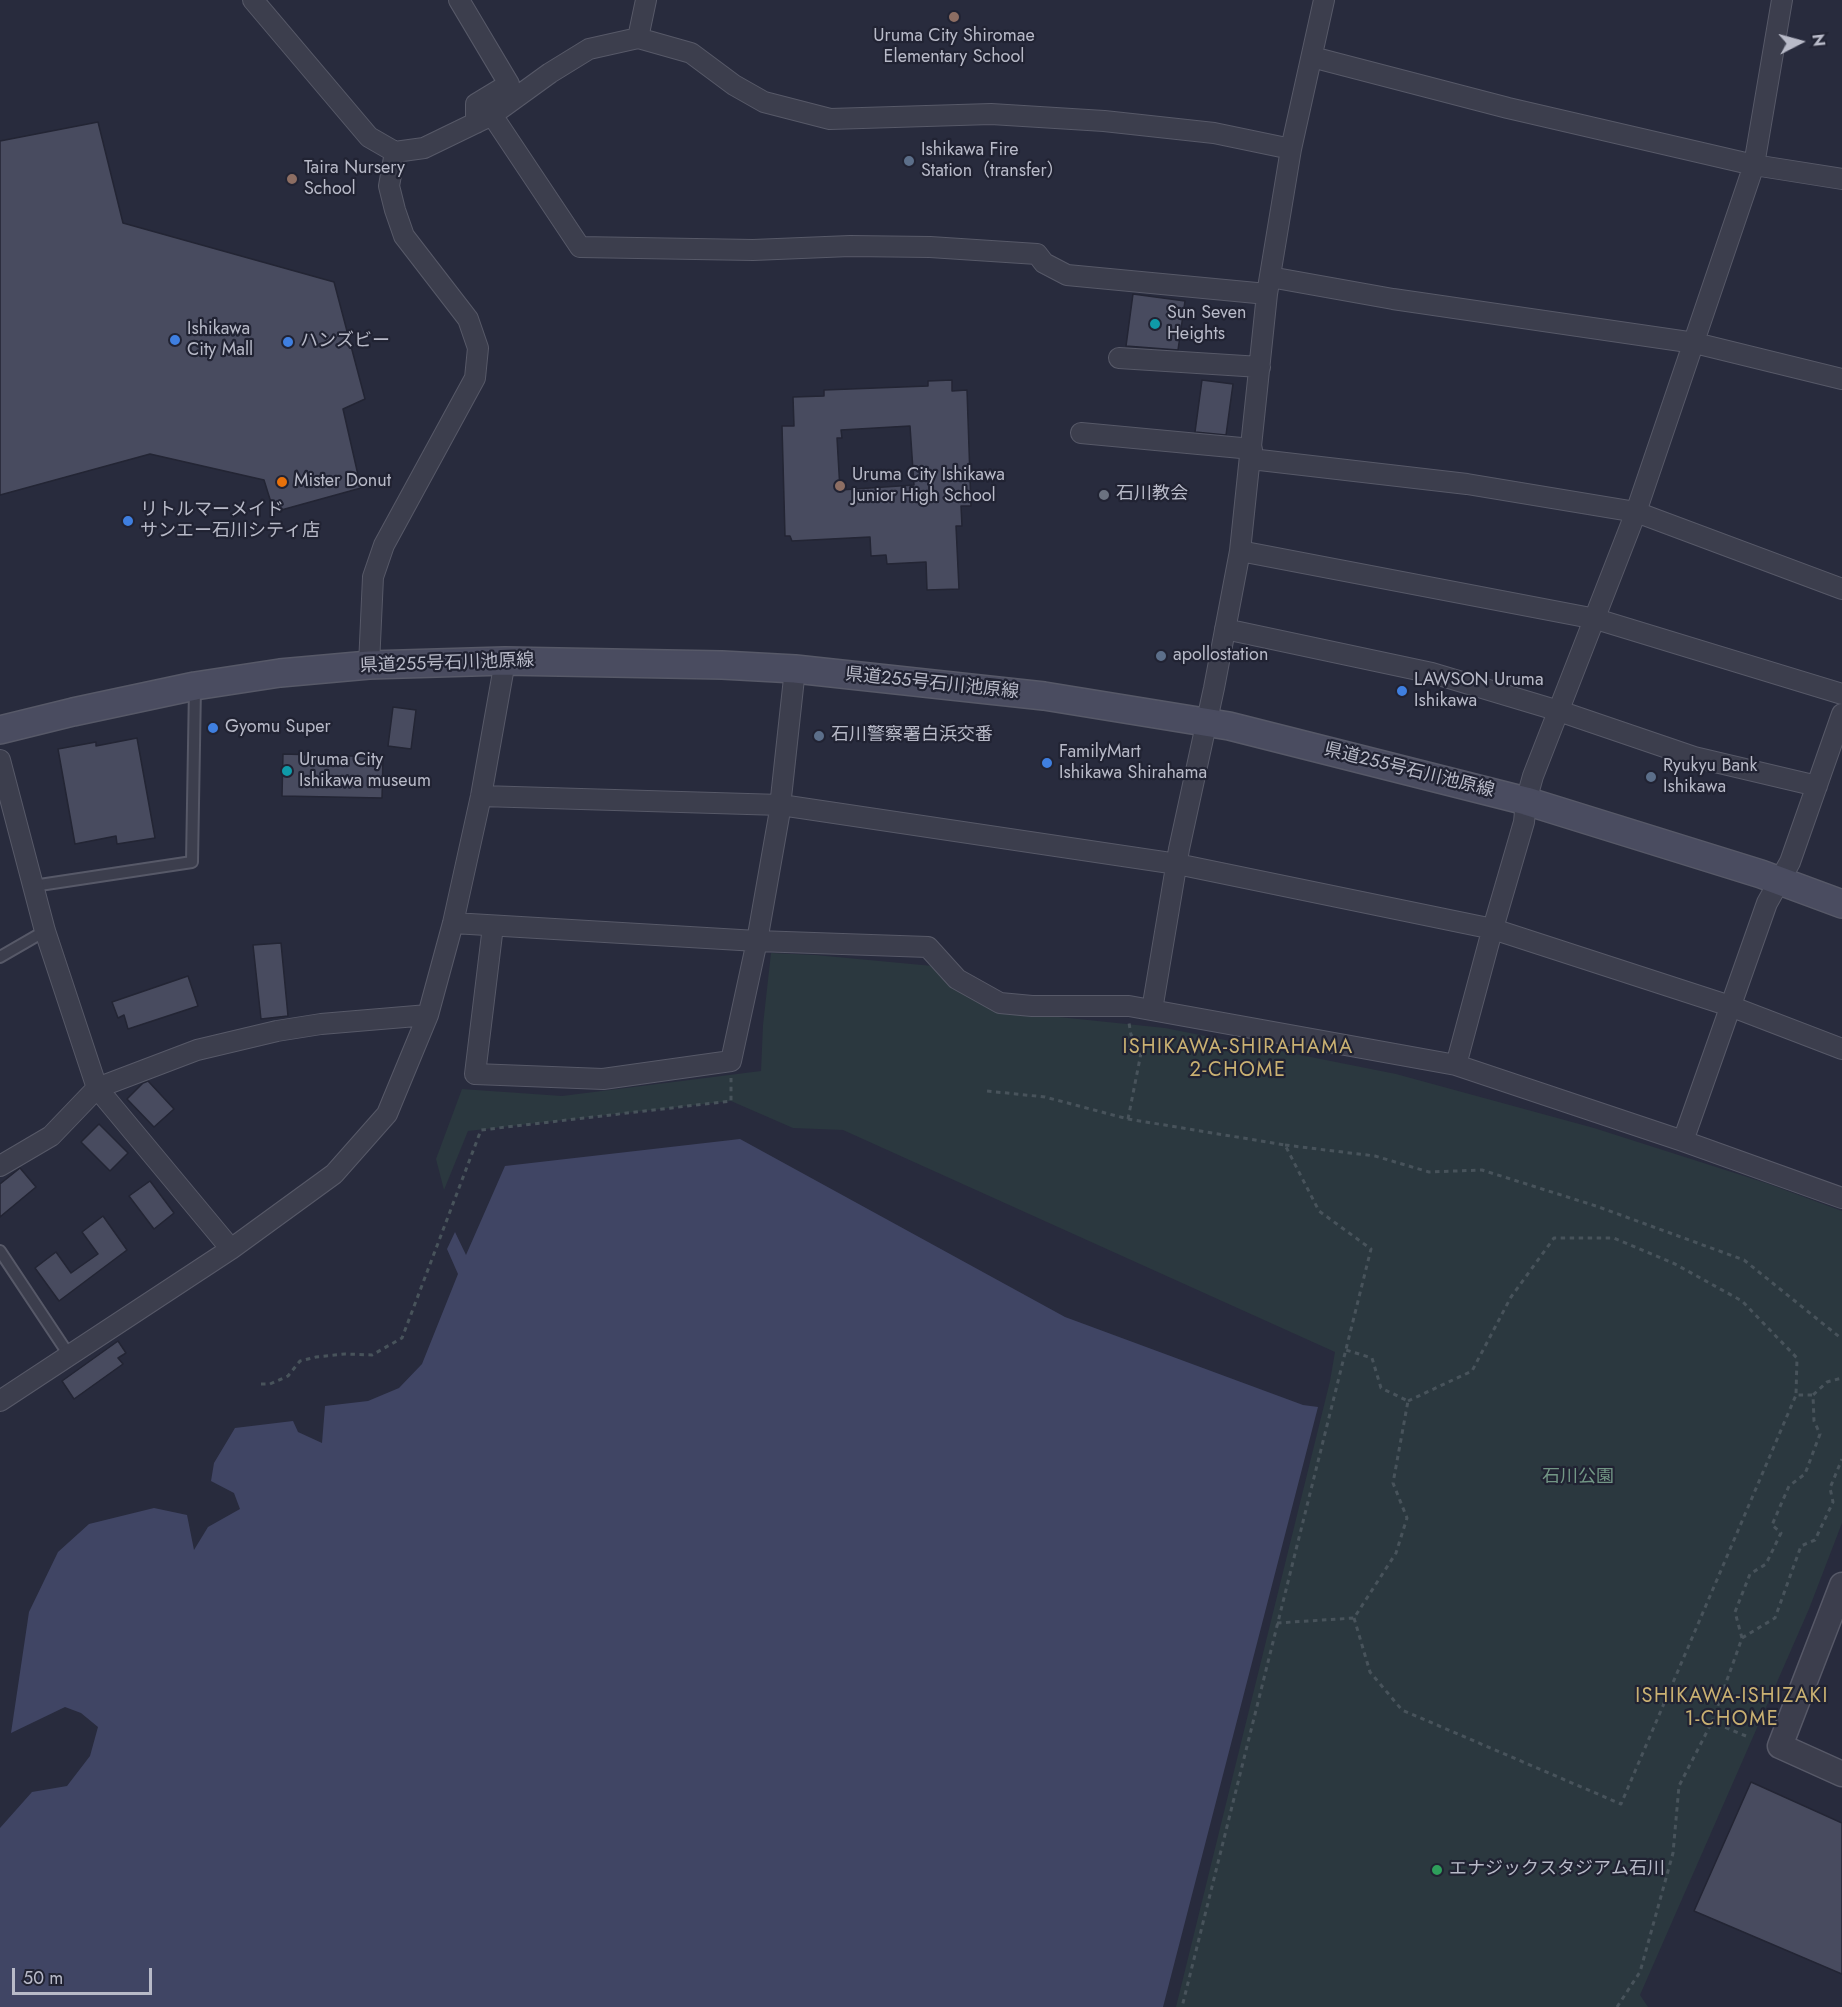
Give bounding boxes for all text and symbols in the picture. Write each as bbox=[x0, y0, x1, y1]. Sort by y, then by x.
marker: Uruma City Shiromae Elementary School bbox=[947, 10, 961, 24]
north arrow bbox=[1770, 12, 1830, 72]
place label: Uruma City Shiromae Elementary School bbox=[873, 26, 1035, 68]
text: N bbox=[1806, 33, 1831, 48]
place label: Ishikawa Fire Station（transfer） bbox=[921, 140, 1065, 182]
marker: Ishikawa Fire Station（transfer） bbox=[902, 154, 916, 168]
place label: Taira Nursery School bbox=[304, 158, 405, 201]
marker: Taira Nursery School bbox=[285, 172, 299, 186]
place label: Sun Seven Heights bbox=[1167, 303, 1246, 346]
marker: Sun Seven Heights bbox=[1148, 317, 1162, 331]
place label: Ishikawa City Mall bbox=[187, 319, 253, 362]
place label: ハンズビー bbox=[300, 331, 390, 353]
marker: Ishikawa City Mall bbox=[168, 333, 182, 347]
marker: ハンズビー bbox=[281, 335, 295, 349]
place label: Uruma City Ishikawa Junior High School bbox=[852, 465, 1005, 508]
place label: Mister Donut bbox=[294, 471, 391, 493]
marker: Mister Donut bbox=[275, 475, 289, 489]
marker: Uruma City Ishikawa Junior High School bbox=[833, 479, 847, 493]
place label: 石川教会 bbox=[1116, 484, 1188, 506]
marker: 石川教会 bbox=[1097, 488, 1111, 502]
place label: リトルマーメイド サンエー石川シティ店 bbox=[140, 500, 320, 542]
marker: リトルマーメイド サンエー石川シティ店 bbox=[121, 514, 135, 528]
place label: apollostation bbox=[1173, 645, 1268, 667]
marker: apollostation bbox=[1154, 649, 1168, 663]
street label: 県道255号石川池原線 bbox=[359, 650, 535, 678]
street label: 県道255号石川池原線 bbox=[844, 664, 1020, 704]
place label: LAWSON Uruma Ishikawa bbox=[1414, 670, 1544, 712]
marker: LAWSON Uruma Ishikawa bbox=[1395, 684, 1409, 698]
place label: Gyomu Super bbox=[225, 717, 331, 739]
marker: Gyomu Super bbox=[206, 721, 220, 735]
place label: 石川警察署白浜交番 bbox=[831, 725, 993, 747]
marker: 石川警察署白浜交番 bbox=[812, 729, 826, 743]
street label: 県道255号石川池原線 bbox=[1322, 739, 1496, 803]
place label: FamilyMart Ishikawa Shirahama bbox=[1059, 742, 1207, 784]
place label: Uruma City Ishikawa museum bbox=[299, 750, 431, 792]
marker: FamilyMart Ishikawa Shirahama bbox=[1040, 756, 1054, 770]
place label: Ryukyu Bank Ishikawa bbox=[1663, 756, 1757, 798]
marker: Uruma City Ishikawa museum bbox=[280, 764, 294, 778]
marker: Ryukyu Bank Ishikawa bbox=[1644, 770, 1658, 784]
district label: ISHIKAWA-SHIRAHAMA 2-CHOME bbox=[1122, 1036, 1354, 1083]
park label: 石川公園 bbox=[1542, 1467, 1614, 1489]
district label: ISHIKAWA-ISHIZAKI 1-CHOME bbox=[1635, 1685, 1829, 1732]
place label: エナジックスタジアム石川 bbox=[1449, 1859, 1665, 1881]
marker: エナジックスタジアム石川 bbox=[1430, 1863, 1444, 1877]
scale bar bbox=[15, 1956, 154, 1994]
text: 50 m bbox=[23, 1965, 63, 1991]

